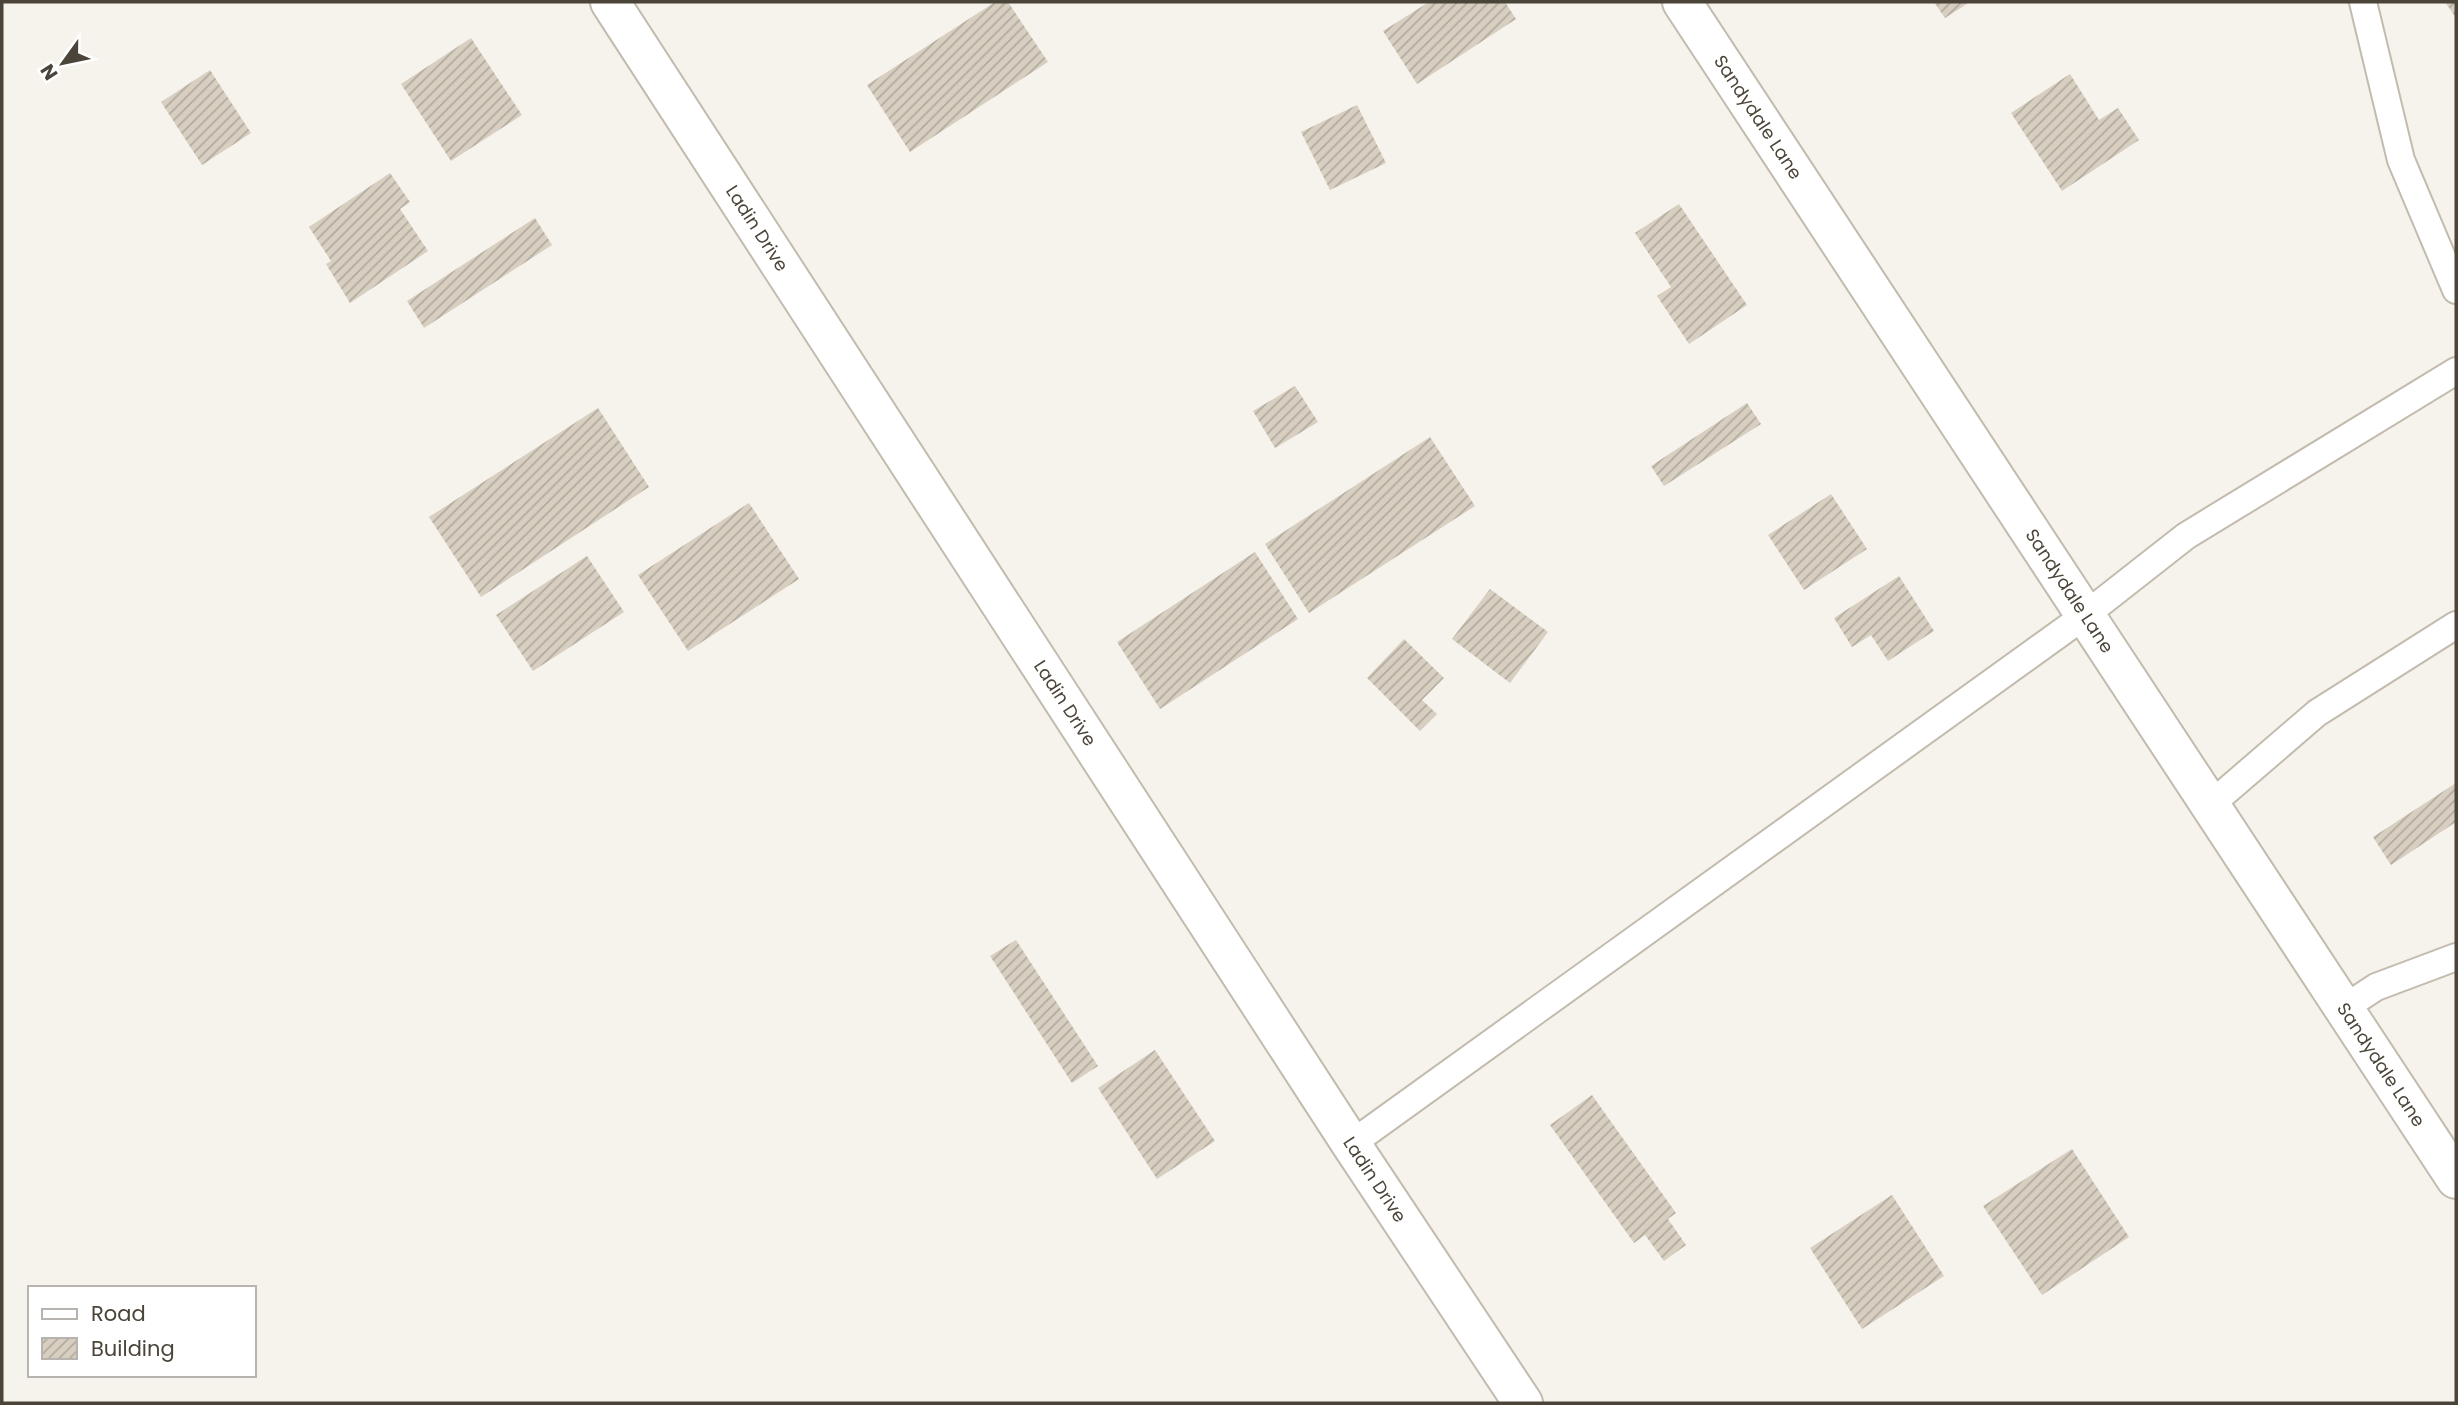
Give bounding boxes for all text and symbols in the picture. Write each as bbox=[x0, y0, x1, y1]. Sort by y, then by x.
north arrow bbox=[28, 28, 98, 98]
street label: Sandydale Lane bbox=[1708, 50, 1808, 184]
text: N bbox=[34, 59, 64, 85]
street label: Ladin Drive bbox=[720, 180, 795, 276]
street label: Sandydale Lane bbox=[2020, 524, 2120, 658]
street label: Ladin Drive bbox=[1028, 655, 1103, 751]
street label: Sandydale Lane bbox=[2331, 997, 2431, 1132]
street label: Ladin Drive bbox=[1337, 1132, 1413, 1227]
legend bbox=[28, 1286, 256, 1377]
text: Road bbox=[91, 1299, 146, 1328]
text: Building bbox=[91, 1334, 175, 1363]

